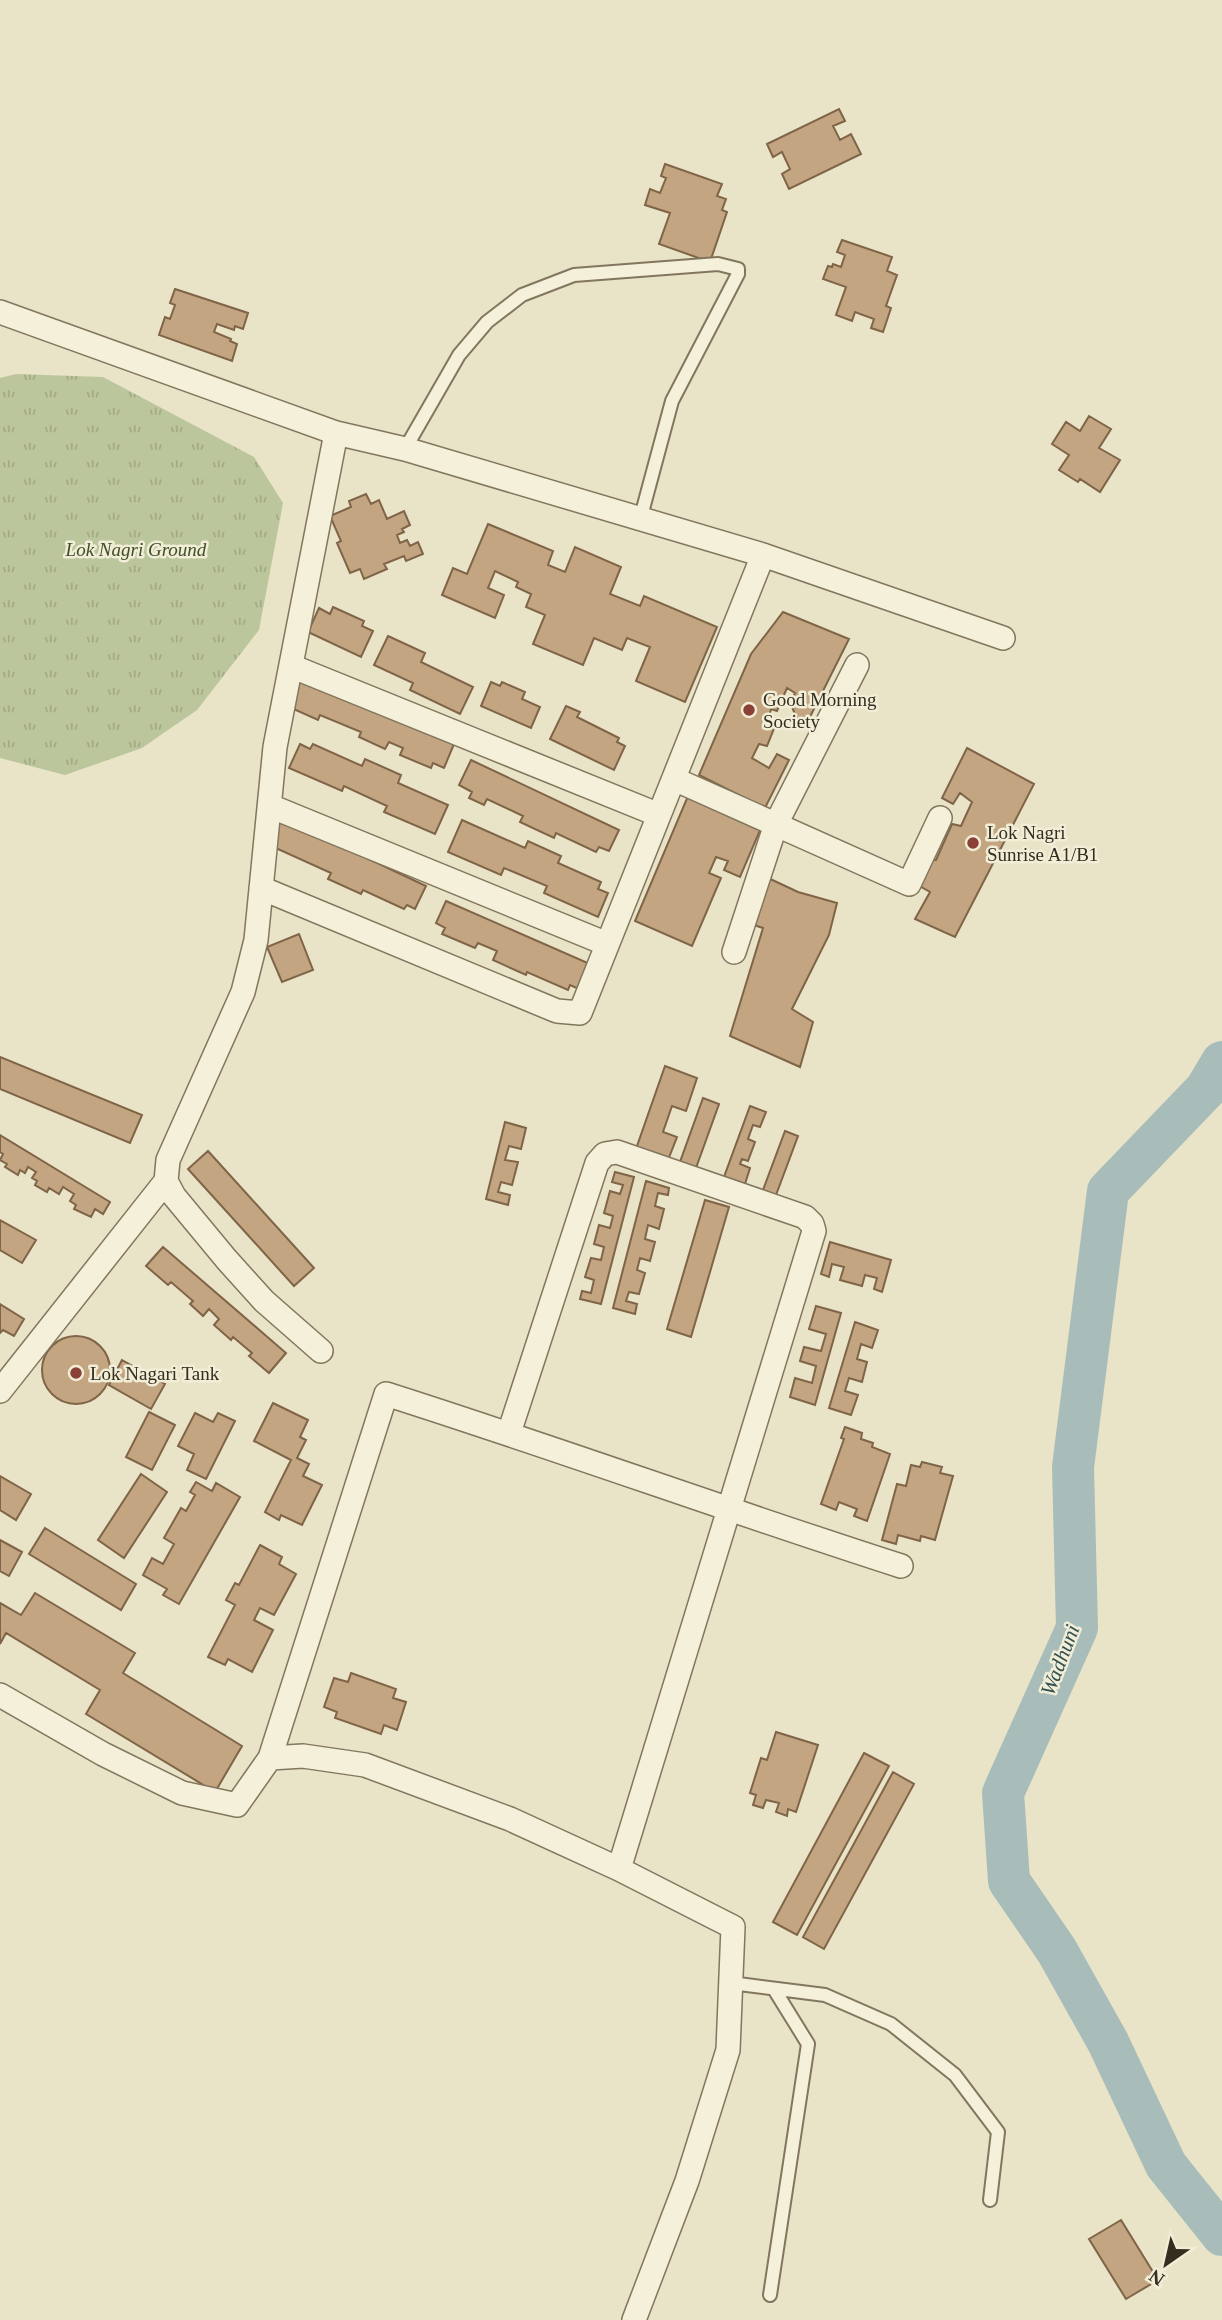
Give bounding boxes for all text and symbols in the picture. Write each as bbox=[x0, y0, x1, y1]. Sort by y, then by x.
park label: Lok Nagri Ground bbox=[65, 539, 207, 560]
place label: Good Morning Society bbox=[763, 689, 877, 732]
marker: Good Morning Society bbox=[741, 702, 757, 718]
place label: Lok Nagri Sunrise A1/B1 bbox=[987, 822, 1098, 865]
marker: Lok Nagri Sunrise A1/B1 bbox=[965, 835, 981, 851]
place label: Lok Nagari Tank bbox=[90, 1363, 220, 1384]
marker: Lok Nagari Tank bbox=[68, 1365, 84, 1381]
water label: Wadhuni bbox=[1036, 1621, 1085, 1699]
north arrow bbox=[1131, 2229, 1201, 2299]
text: N bbox=[1145, 2265, 1168, 2290]

